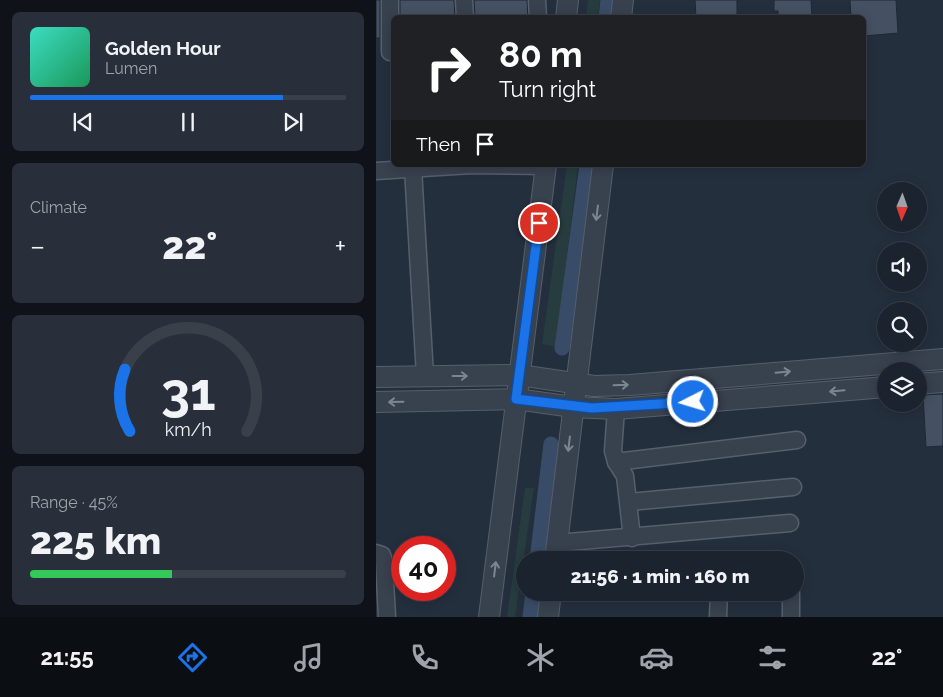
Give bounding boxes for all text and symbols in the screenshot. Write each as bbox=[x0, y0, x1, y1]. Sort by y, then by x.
text: 80 m bbox=[499, 34, 583, 75]
icon: right bbox=[416, 35, 481, 100]
text: Golden Hour bbox=[105, 37, 221, 59]
text: Lumen bbox=[105, 59, 157, 78]
text: Turn right bbox=[499, 76, 596, 102]
icon: previous bbox=[69, 108, 97, 136]
icon: pause bbox=[174, 108, 202, 136]
icon: next bbox=[279, 108, 307, 136]
icon: arrive bbox=[471, 130, 499, 158]
text: Then bbox=[416, 133, 461, 155]
north arrow bbox=[877, 182, 927, 232]
map controls bbox=[877, 182, 927, 412]
text: Climate bbox=[30, 198, 87, 217]
pin bbox=[518, 202, 560, 244]
one-way arrow bbox=[592, 205, 602, 221]
icon: arrive bbox=[525, 209, 553, 237]
text: 22° bbox=[162, 223, 217, 268]
text: − bbox=[30, 230, 45, 263]
text: + bbox=[334, 230, 346, 263]
button: sound bbox=[877, 242, 927, 292]
button: search bbox=[877, 302, 927, 352]
text: 31 bbox=[161, 361, 215, 422]
button: layers bbox=[877, 362, 927, 412]
one-way arrow bbox=[775, 368, 791, 377]
one-way arrow bbox=[451, 371, 467, 381]
position arrow bbox=[666, 375, 718, 427]
one-way arrow bbox=[613, 380, 629, 390]
one-way arrow bbox=[830, 386, 846, 395]
one-way arrow bbox=[389, 397, 405, 407]
text: km/h bbox=[164, 419, 212, 440]
one-way arrow bbox=[564, 436, 574, 452]
text: Range · 45% bbox=[30, 493, 118, 512]
text: 225 km bbox=[30, 518, 161, 563]
speed limit sign: 40 bbox=[391, 536, 456, 601]
one-way arrow bbox=[490, 561, 500, 577]
text: 21:56 · 1 min · 160 m bbox=[570, 565, 750, 587]
icon: directions bbox=[175, 640, 210, 675]
icon: music bbox=[291, 640, 326, 675]
icon: phone bbox=[407, 640, 442, 675]
icon: climate bbox=[523, 640, 558, 675]
icon: car bbox=[639, 640, 674, 675]
icon: filters bbox=[755, 640, 790, 675]
text: 21:55 bbox=[41, 644, 94, 670]
text: 22° bbox=[871, 644, 902, 670]

